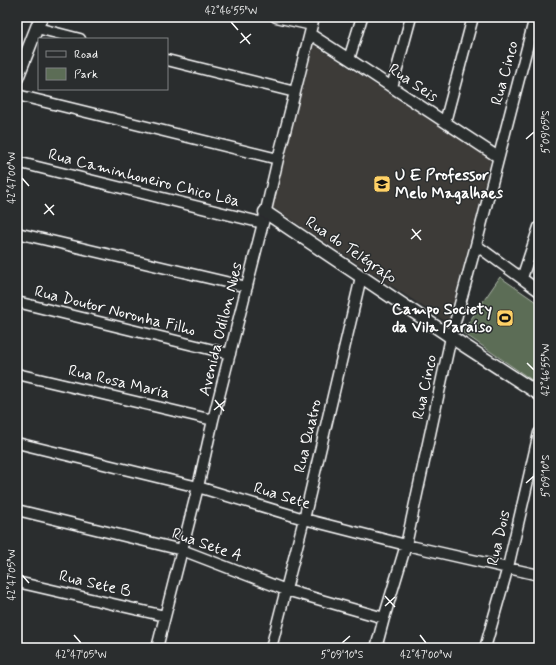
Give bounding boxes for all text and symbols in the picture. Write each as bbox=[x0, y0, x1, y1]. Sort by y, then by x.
text: 42°46'55"W bbox=[205, 4, 257, 18]
legend bbox=[38, 38, 168, 90]
street label: Rua Cinco bbox=[486, 38, 524, 108]
text: Road bbox=[74, 47, 98, 63]
street label: Rua Seis bbox=[384, 59, 442, 107]
text: Park bbox=[74, 67, 98, 83]
text: 5°09'05"S bbox=[539, 110, 553, 154]
street label: Rua Caminhoneiro Chico Lôa bbox=[46, 144, 242, 212]
text: 42°47'00"W bbox=[5, 152, 19, 204]
place label: U E Professor Melo Magalhaes bbox=[395, 165, 504, 205]
school or university icon: U E Professor Melo Magalhaes bbox=[372, 174, 392, 194]
street label: Rua do Telégrafo bbox=[300, 212, 401, 290]
street label: Avenida Odilon Nues bbox=[194, 260, 248, 398]
street label: Rua Doutor Noronha Filho bbox=[32, 281, 198, 341]
place label: Campo Society da Vila Paraíso bbox=[392, 299, 492, 338]
sports icon: Campo Society da Vila Paraíso bbox=[495, 308, 515, 328]
text: 42°46'55"W bbox=[539, 344, 553, 396]
street label: Rua Cinco bbox=[408, 352, 442, 421]
street label: Rua Rosa Maria bbox=[66, 360, 172, 404]
street label: Rua Quatro bbox=[289, 397, 327, 475]
text: 5°09'10"S bbox=[539, 454, 553, 497]
street label: Rua Sete bbox=[251, 477, 313, 515]
street label: Rua Dois bbox=[482, 508, 516, 568]
street label: Rua Sete A bbox=[169, 523, 245, 567]
text: 42°47'05"W bbox=[5, 549, 19, 601]
street label: Rua Sete B bbox=[57, 565, 134, 603]
text: 42°47'05"W bbox=[55, 648, 107, 662]
text: 5°09'10"S bbox=[321, 648, 364, 662]
text: 42°47'00"W bbox=[400, 648, 452, 662]

